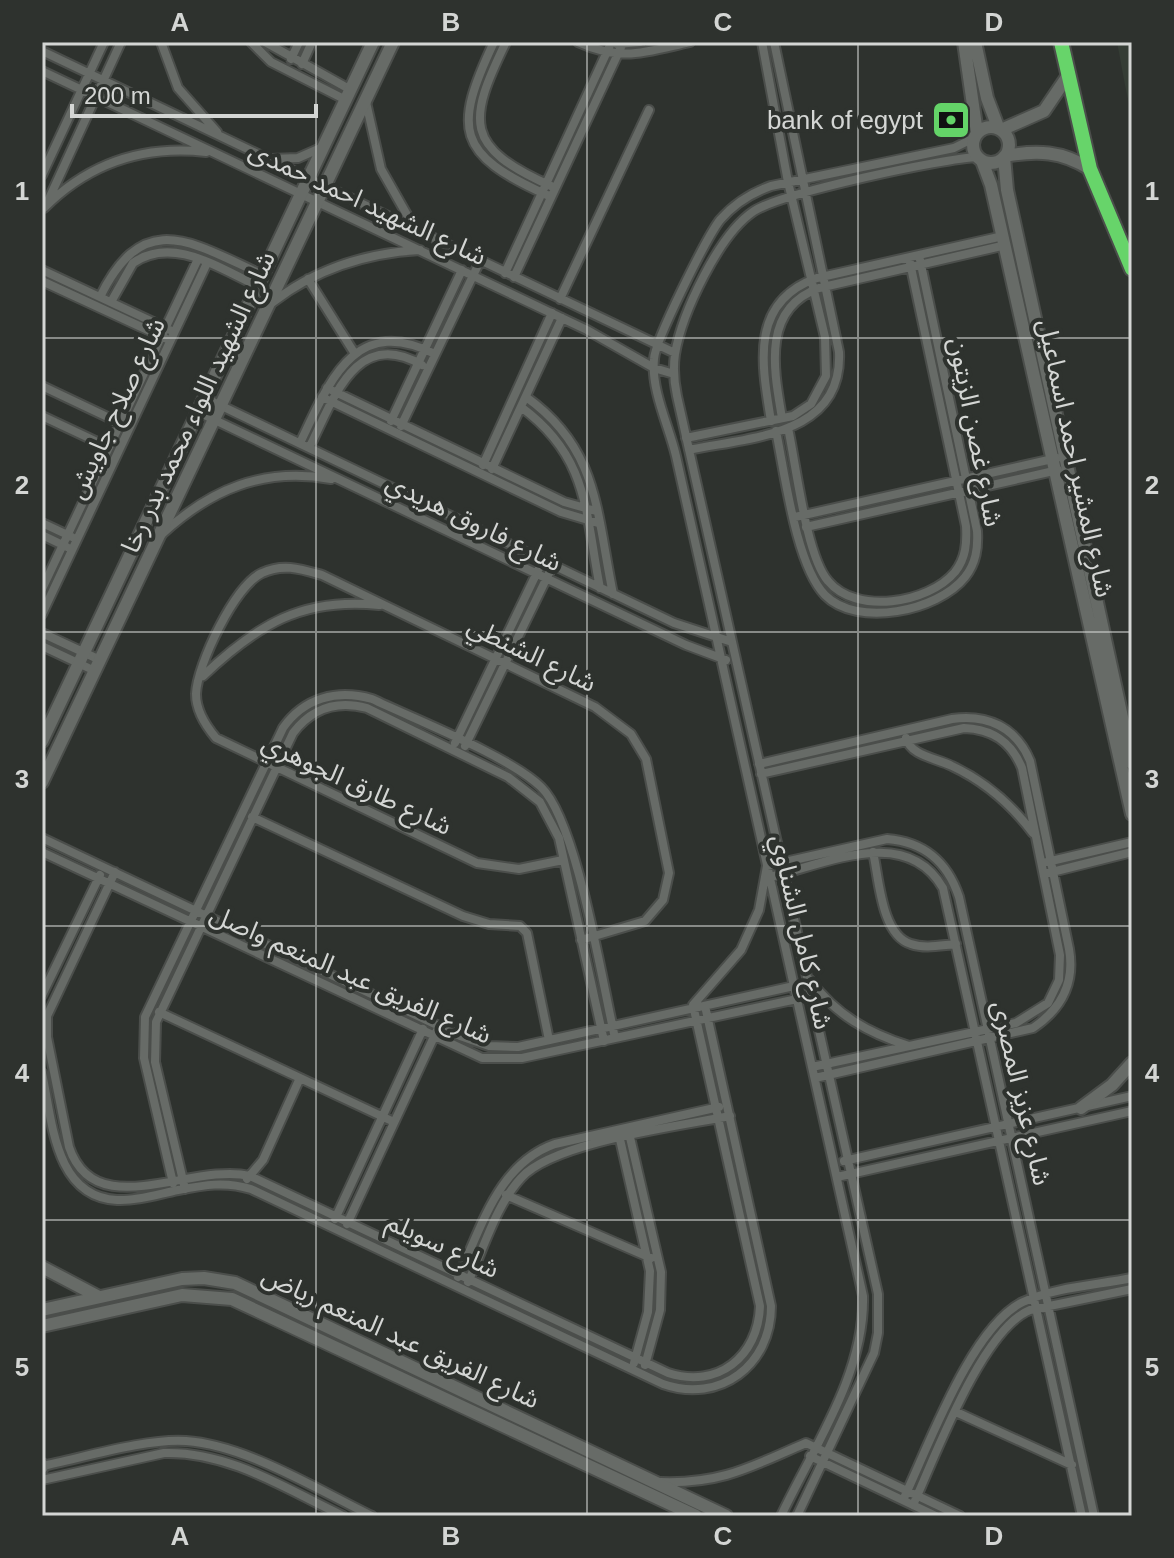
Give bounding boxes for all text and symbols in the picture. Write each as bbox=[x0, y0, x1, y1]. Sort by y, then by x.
text: A bbox=[171, 7, 190, 37]
text: B bbox=[442, 7, 460, 37]
text: C bbox=[714, 7, 733, 37]
text: D bbox=[985, 7, 1003, 37]
scale bar bbox=[72, 68, 316, 118]
text: 200 m bbox=[84, 82, 151, 109]
bank icon: bank of egypt bbox=[930, 99, 972, 141]
place label: bank of egypt bbox=[767, 105, 924, 135]
street label: شارع الشهيد احمد حمدى bbox=[243, 135, 491, 275]
text: 1 bbox=[15, 176, 29, 206]
text: 1 bbox=[1145, 176, 1159, 206]
street label: شارع الشهيد اللواء محمد بدر رخا bbox=[115, 246, 285, 559]
street label: شارع صلاح جاويش bbox=[61, 313, 175, 505]
street label: شارع المشير احمد اسماعيل bbox=[1028, 316, 1120, 601]
street label: شارع غصن الزيتون bbox=[939, 335, 1009, 530]
street label: شارع فاروق هريدي bbox=[379, 467, 567, 582]
text: 2 bbox=[15, 470, 29, 500]
text: 2 bbox=[1145, 470, 1159, 500]
street label: شارع الشنطي bbox=[461, 610, 601, 703]
street label: شارع طارق الجوهري bbox=[255, 727, 457, 846]
text: 3 bbox=[15, 764, 29, 794]
text: 3 bbox=[1145, 764, 1159, 794]
street label: شارع كامل الشناوي bbox=[760, 832, 839, 1033]
street label: شارع الفريق عبد المنعم واصل bbox=[204, 898, 496, 1054]
street label: شارع عزيز المصرى bbox=[982, 998, 1058, 1189]
text: 4 bbox=[15, 1058, 30, 1088]
text: 4 bbox=[1145, 1058, 1160, 1088]
street label: شارع سويلم bbox=[380, 1206, 504, 1289]
street label: شارع الفريق عبد المنعم رياض bbox=[255, 1259, 544, 1419]
text: 5 bbox=[15, 1352, 29, 1382]
text: 5 bbox=[1145, 1352, 1159, 1382]
text: A bbox=[171, 1521, 190, 1551]
text: B bbox=[442, 1521, 460, 1551]
text: C bbox=[714, 1521, 733, 1551]
text: D bbox=[985, 1521, 1003, 1551]

